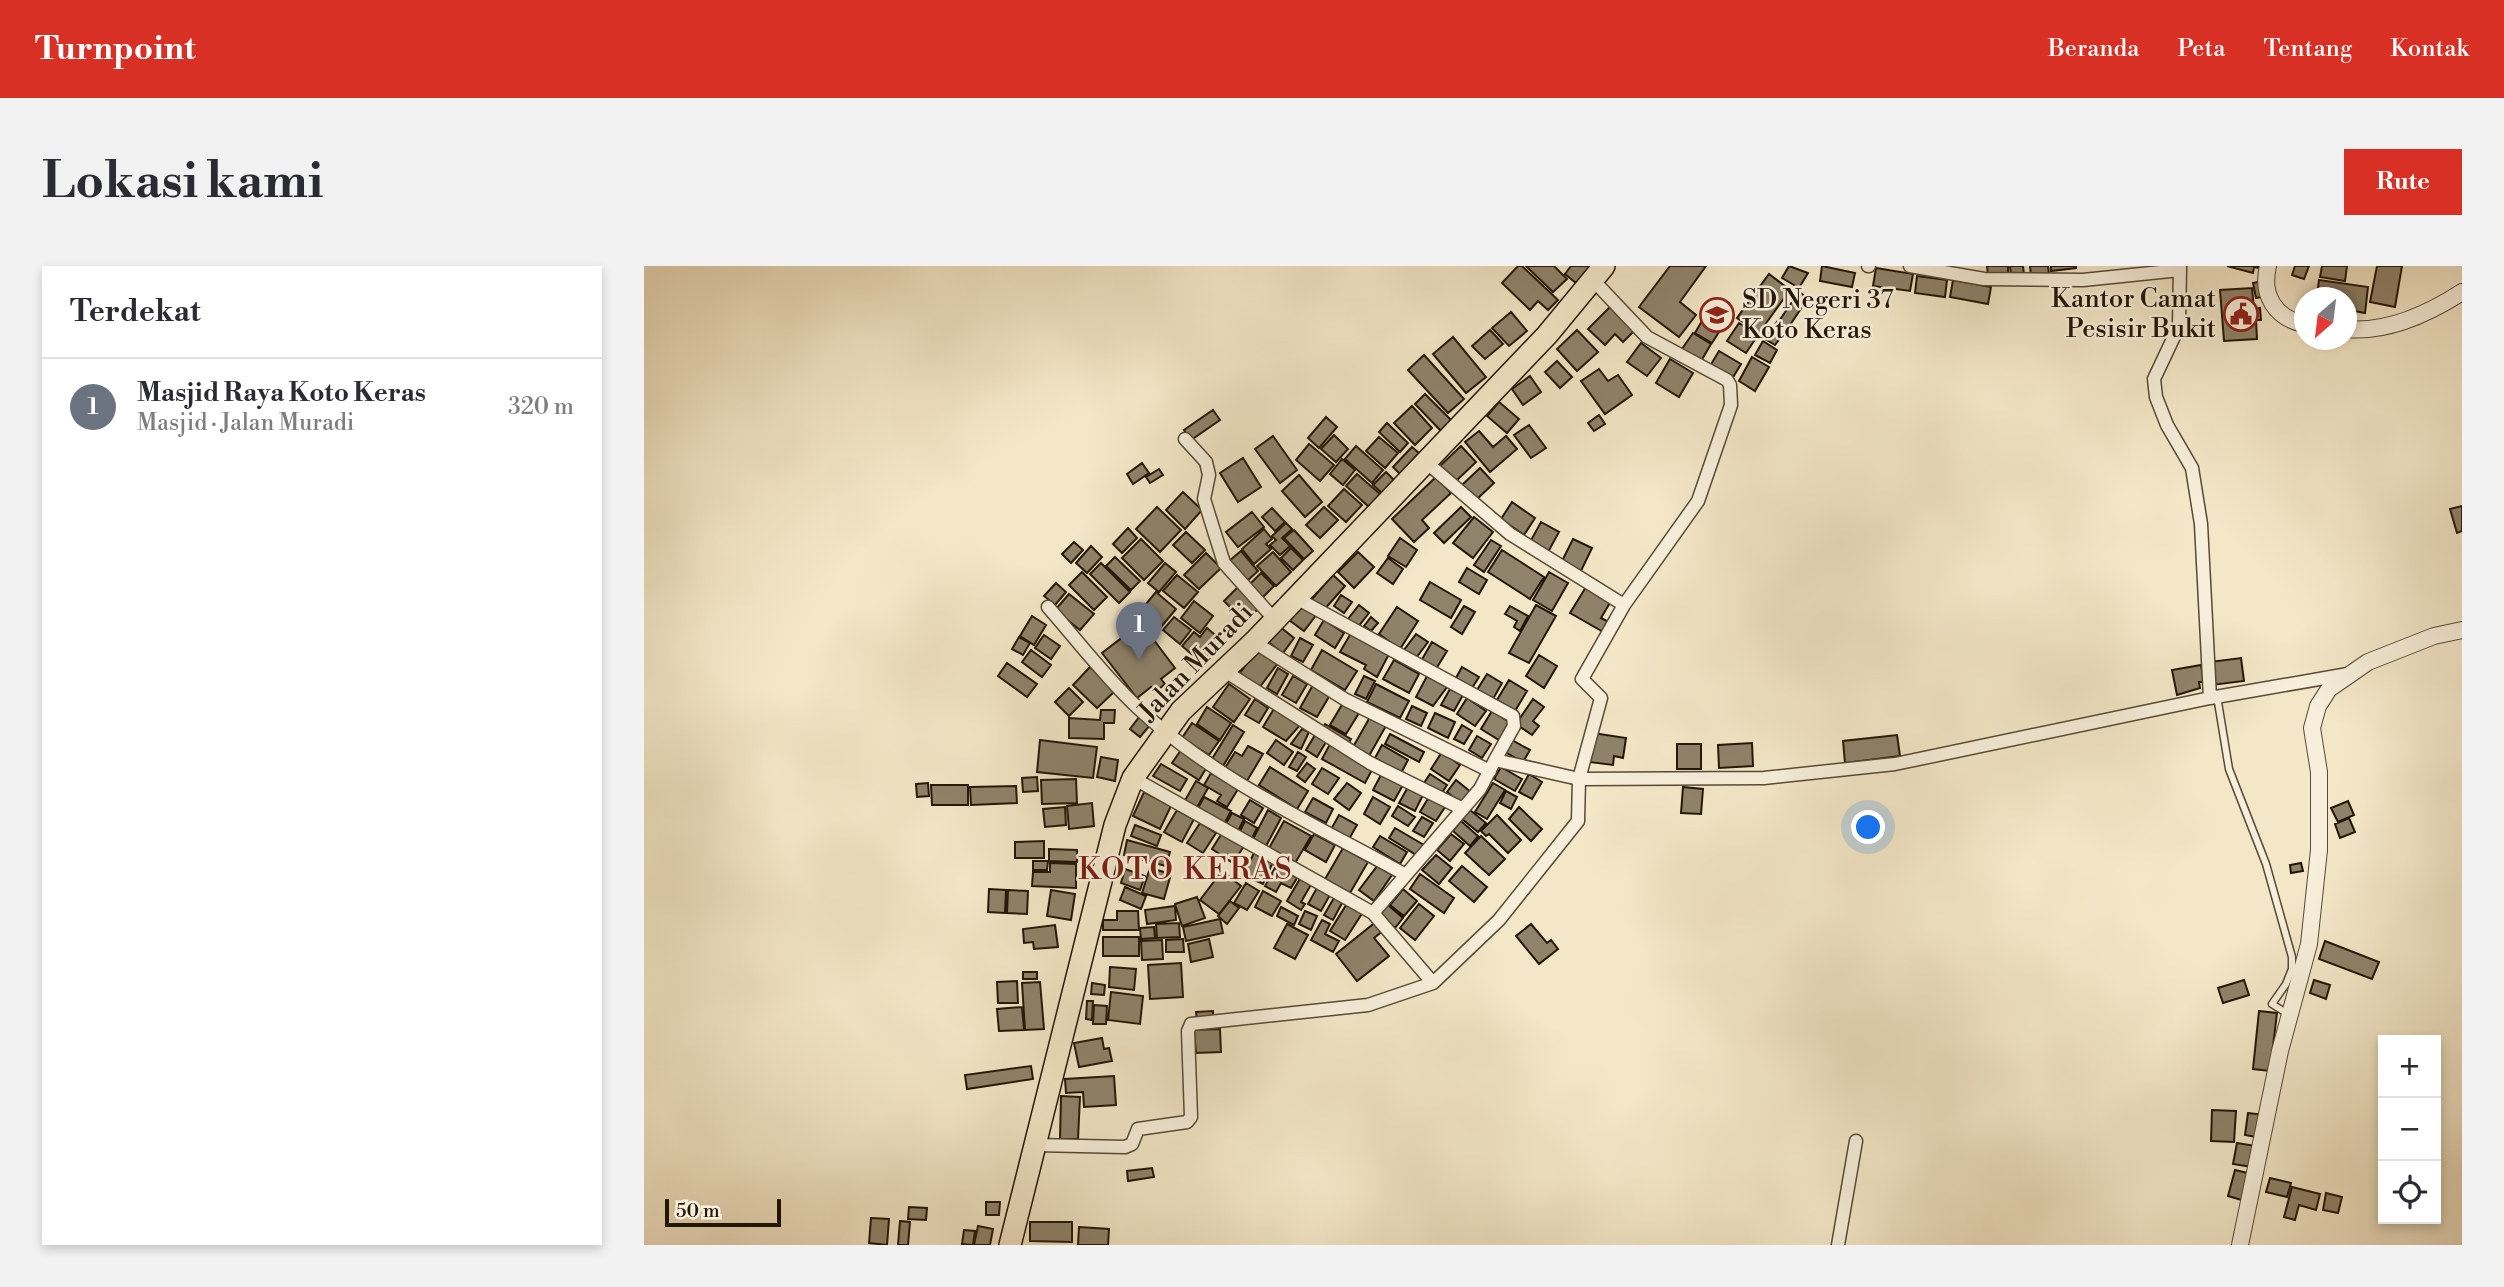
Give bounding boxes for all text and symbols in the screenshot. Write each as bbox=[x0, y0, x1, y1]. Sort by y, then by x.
text: Turnpoint bbox=[35, 29, 196, 70]
text: Beranda bbox=[2048, 34, 2139, 64]
text: Peta bbox=[2177, 34, 2225, 64]
text: Tentang bbox=[2263, 34, 2352, 64]
text: Kontak bbox=[2390, 34, 2469, 64]
button: Rute bbox=[2344, 149, 2462, 215]
text: Lokasi kami bbox=[42, 152, 324, 213]
place label: Kantor Camat Pesisir Bukit bbox=[2051, 283, 2216, 345]
place label: SD Negeri 37 Koto Keras bbox=[1742, 284, 1894, 346]
north arrow bbox=[2294, 287, 2357, 350]
text: Terdekat bbox=[70, 293, 201, 331]
public building icon: Kantor Camat Pesisir Bukit bbox=[2222, 295, 2260, 333]
school or university icon: SD Negeri 37 Koto Keras bbox=[1698, 296, 1736, 334]
text: Masjid Raya Koto Keras bbox=[137, 377, 426, 409]
text: 1 bbox=[87, 393, 99, 421]
text: 320 m bbox=[508, 393, 574, 421]
text: Masjid · Jalan Muradi bbox=[137, 409, 354, 437]
street label: Jalan Muradi bbox=[1131, 596, 1260, 728]
pin: 1 bbox=[1116, 602, 1162, 660]
your location bbox=[1851, 810, 1885, 844]
district label: KOTO KERAS bbox=[1078, 851, 1294, 889]
map controls bbox=[2378, 1035, 2441, 1224]
button: + bbox=[2378, 1035, 2441, 1098]
button: − bbox=[2378, 1098, 2441, 1161]
button: locate bbox=[2378, 1161, 2441, 1224]
scale bar bbox=[665, 1196, 780, 1228]
text: 50 m bbox=[676, 1199, 720, 1223]

